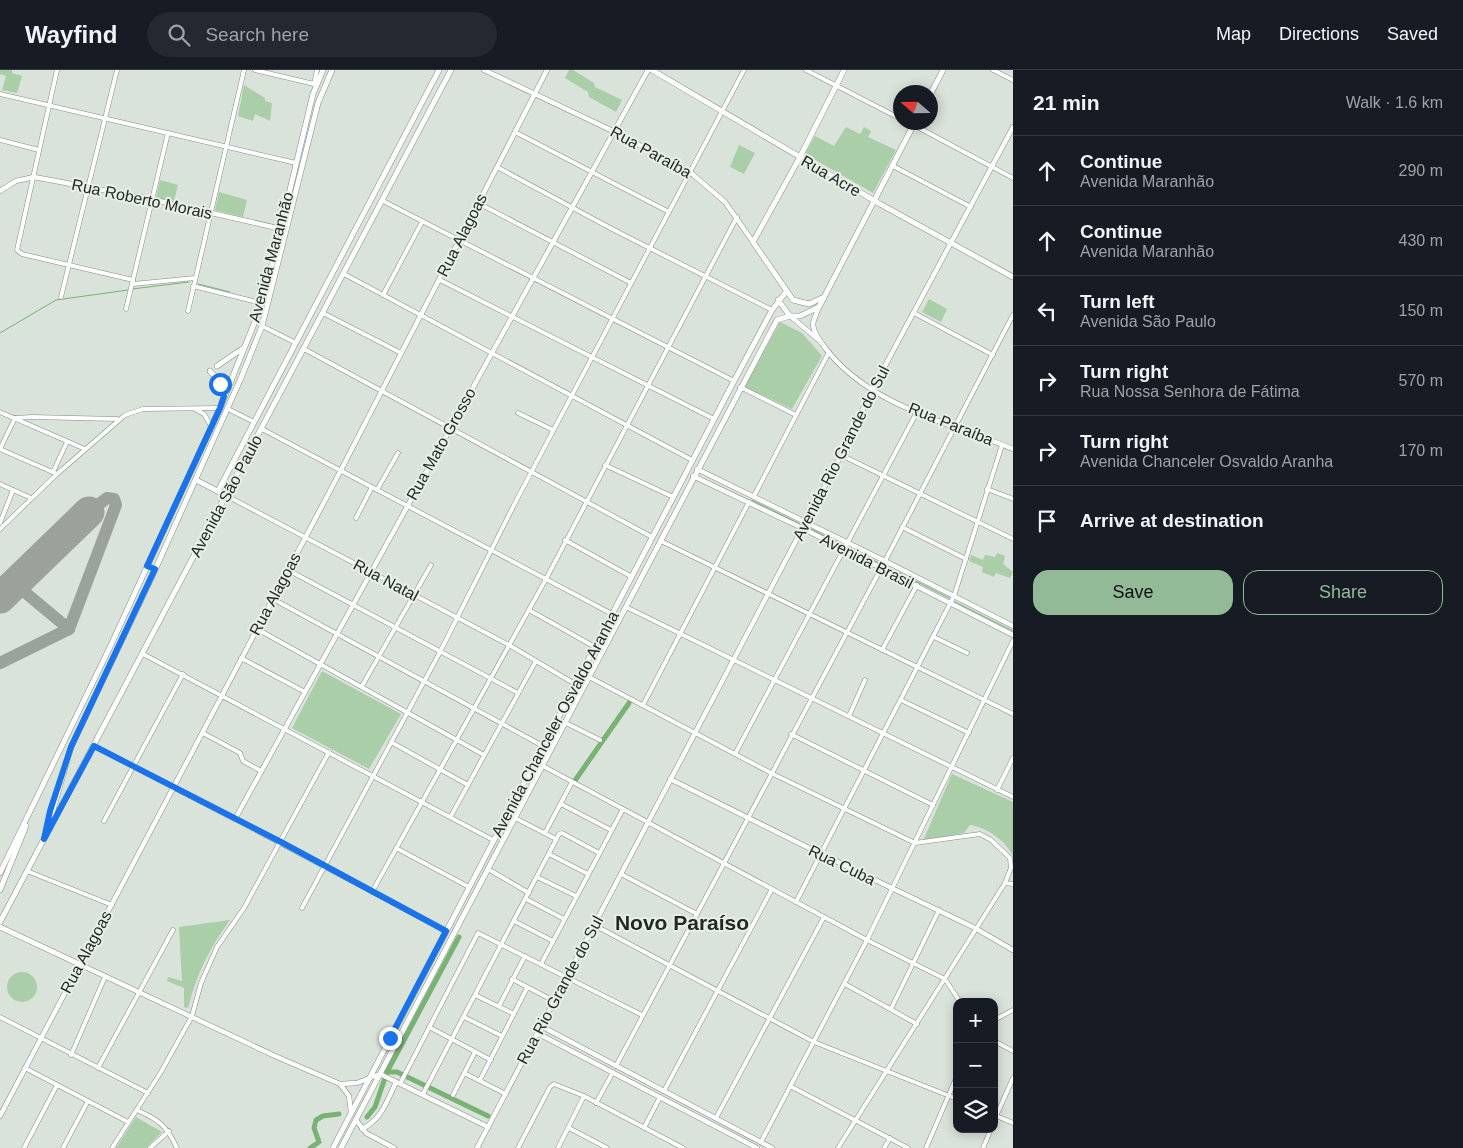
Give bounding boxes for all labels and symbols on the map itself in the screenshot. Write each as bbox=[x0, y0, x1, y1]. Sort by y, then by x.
north arrow bbox=[893, 85, 938, 130]
street label: Rua Paraíba bbox=[608, 123, 694, 181]
street label: Rua Acre bbox=[798, 152, 864, 200]
street label: Rua Roberto Morais bbox=[70, 176, 214, 222]
street label: Avenida Maranhão bbox=[245, 190, 297, 324]
street label: Rua Alagoas bbox=[434, 191, 490, 279]
street label: Avenida Rio Grande do Sul bbox=[789, 363, 893, 543]
route start bbox=[209, 373, 232, 396]
street label: Rua Mato Grosso bbox=[403, 385, 479, 503]
street label: Rua Paraíba bbox=[906, 399, 996, 449]
street label: Avenida São Paulo bbox=[187, 432, 265, 560]
street label: Avenida Brasil bbox=[818, 530, 916, 592]
street label: Rua Alagoas bbox=[246, 550, 304, 638]
street label: Rua Natal bbox=[351, 556, 421, 604]
street label: Avenida Chanceler Osvaldo Aranha bbox=[488, 608, 622, 840]
street label: Rua Cuba bbox=[806, 842, 878, 888]
street label: Rua Alagoas bbox=[57, 908, 115, 996]
district label: Novo Paraíso bbox=[615, 911, 749, 934]
street label: Rua Rio Grande do Sul bbox=[514, 913, 606, 1067]
route end bbox=[379, 1027, 402, 1050]

